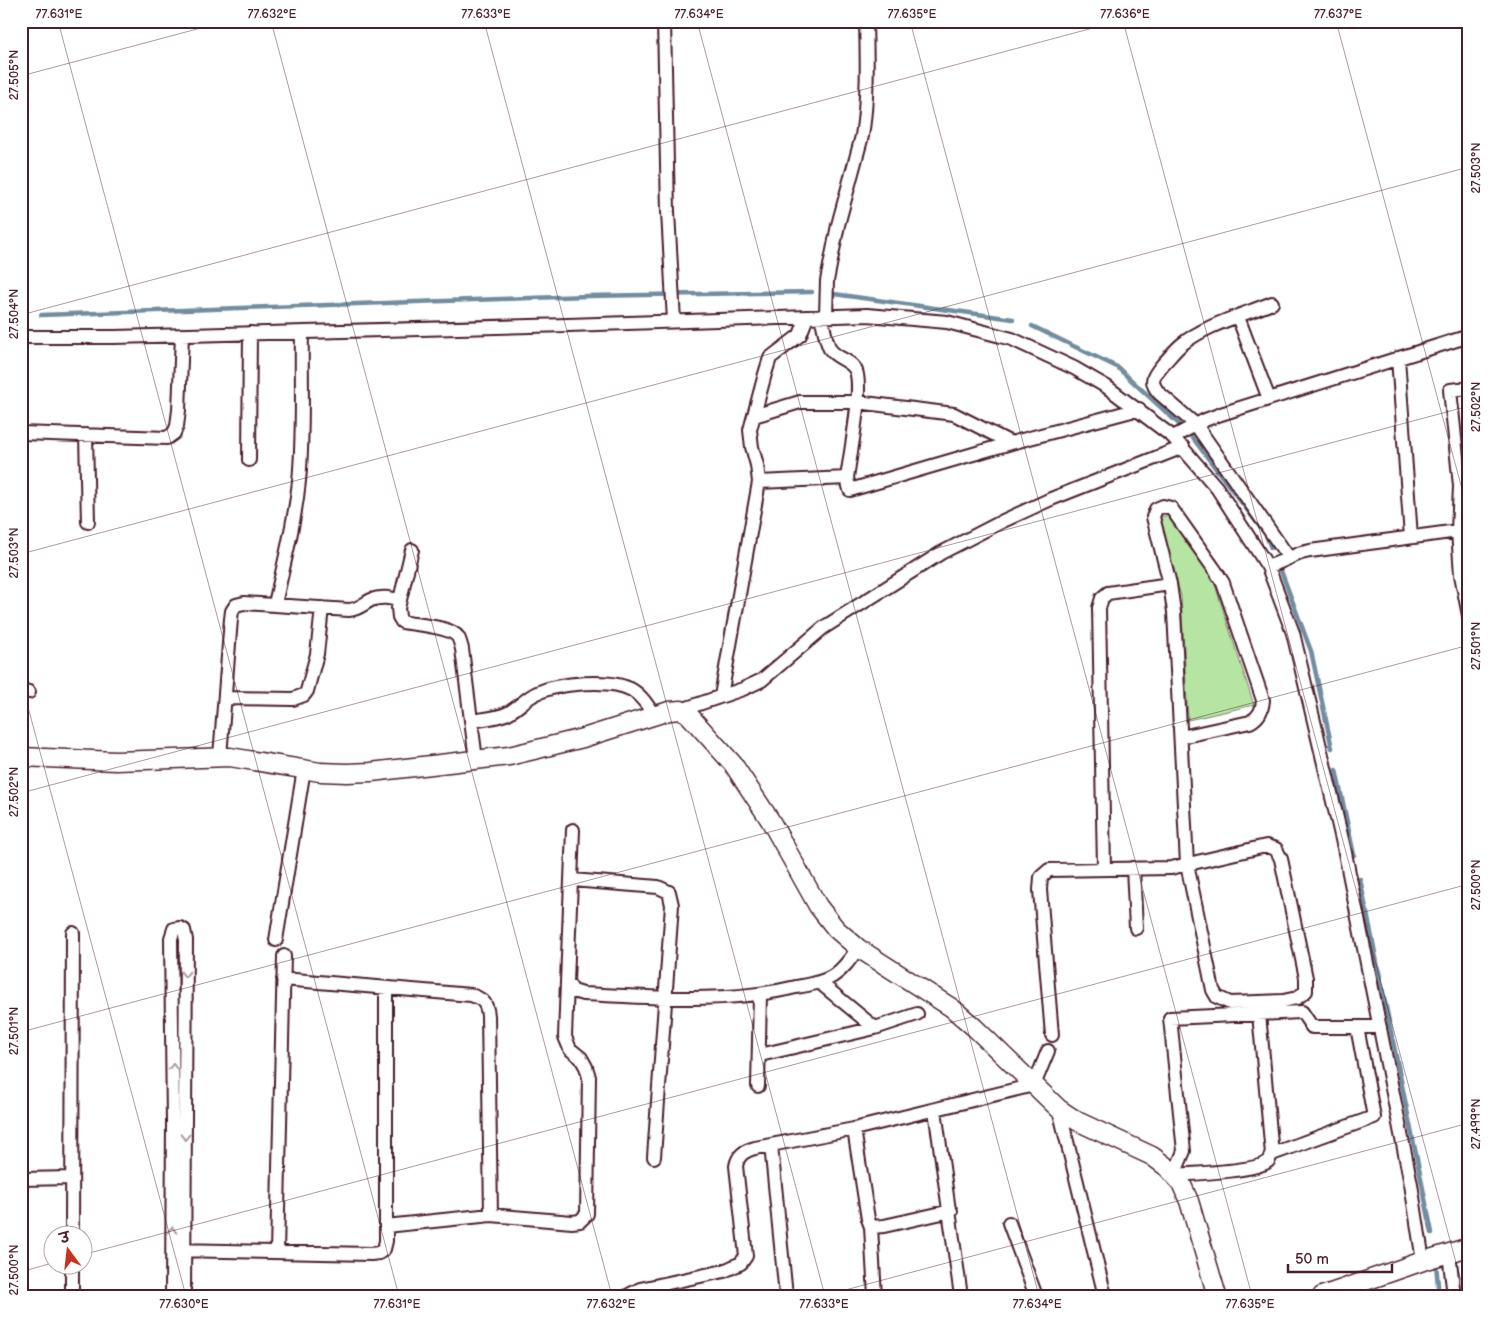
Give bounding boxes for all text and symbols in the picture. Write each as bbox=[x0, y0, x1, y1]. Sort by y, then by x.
text: 77.631°E bbox=[36, 7, 83, 22]
text: 77.632°E bbox=[248, 7, 297, 22]
text: 77.633°E bbox=[461, 7, 511, 22]
text: 77.634°E bbox=[674, 7, 724, 22]
text: 77.635°E bbox=[888, 7, 937, 22]
text: 77.636°E bbox=[1100, 7, 1150, 22]
text: 77.637°E bbox=[1314, 7, 1362, 22]
text: 27.505°N bbox=[7, 50, 22, 100]
text: 27.503°N bbox=[1469, 143, 1484, 193]
text: 27.504°N bbox=[7, 289, 22, 339]
text: 27.502°N bbox=[1469, 382, 1484, 432]
text: 27.503°N bbox=[7, 528, 22, 578]
text: 27.501°N bbox=[1469, 622, 1484, 670]
text: 27.502°N bbox=[7, 767, 22, 817]
text: 27.500°N bbox=[1469, 860, 1484, 910]
one-way arrow bbox=[180, 970, 190, 978]
text: 27.501°N bbox=[7, 1007, 22, 1055]
one-way arrow bbox=[168, 1063, 178, 1070]
text: 27.499°N bbox=[1469, 1098, 1484, 1150]
one-way arrow bbox=[180, 1133, 190, 1141]
north arrow bbox=[42, 1224, 92, 1274]
one-way arrow bbox=[167, 1225, 177, 1233]
text: उ bbox=[56, 1228, 73, 1248]
scale bar bbox=[1288, 1242, 1391, 1274]
text: 27.500°N bbox=[7, 1245, 22, 1295]
text: 50 m bbox=[1295, 1250, 1329, 1269]
text: 77.630°E bbox=[159, 1297, 209, 1312]
text: 77.631°E bbox=[374, 1297, 421, 1312]
text: 77.632°E bbox=[587, 1297, 636, 1312]
text: 77.633°E bbox=[799, 1297, 849, 1312]
text: 77.634°E bbox=[1012, 1297, 1062, 1312]
text: 77.635°E bbox=[1226, 1297, 1275, 1312]

